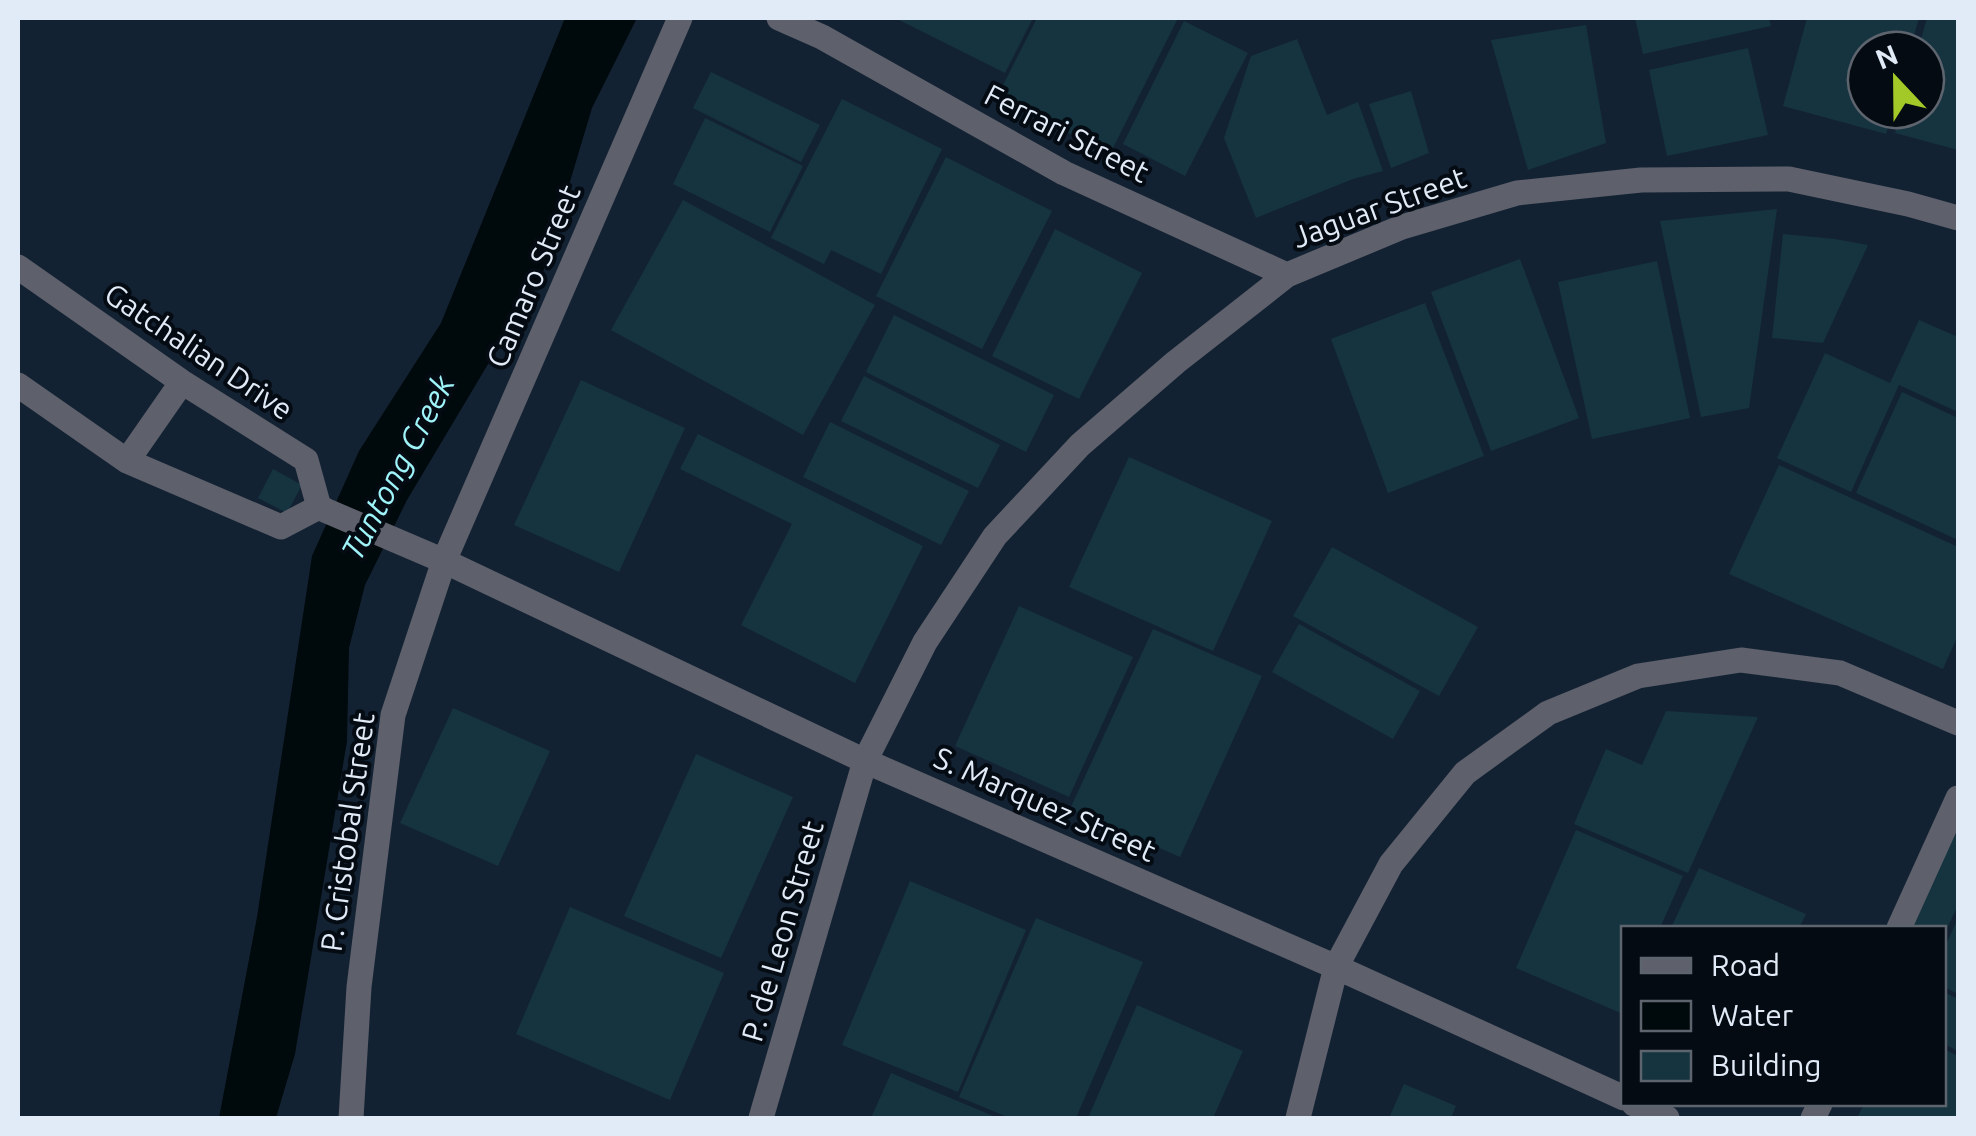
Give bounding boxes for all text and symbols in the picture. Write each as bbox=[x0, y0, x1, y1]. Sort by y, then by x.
north arrow bbox=[1846, 30, 1946, 130]
text: N bbox=[1871, 38, 1902, 75]
street label: Ferrari Street bbox=[979, 77, 1155, 189]
street label: Jaguar Street bbox=[1288, 160, 1471, 254]
street label: Camaro Street bbox=[479, 180, 587, 372]
street label: Gatchalian Drive bbox=[99, 276, 299, 426]
water label: Tuntong Creek bbox=[333, 368, 461, 566]
street label: P. Cristobal Street bbox=[313, 710, 381, 953]
street label: S. Marquez Street bbox=[929, 740, 1161, 868]
street label: P. de Leon Street bbox=[734, 817, 830, 1045]
legend bbox=[1621, 926, 1946, 1106]
text: Road bbox=[1711, 948, 1780, 982]
text: Water bbox=[1711, 998, 1794, 1032]
text: Building bbox=[1711, 1048, 1822, 1082]

